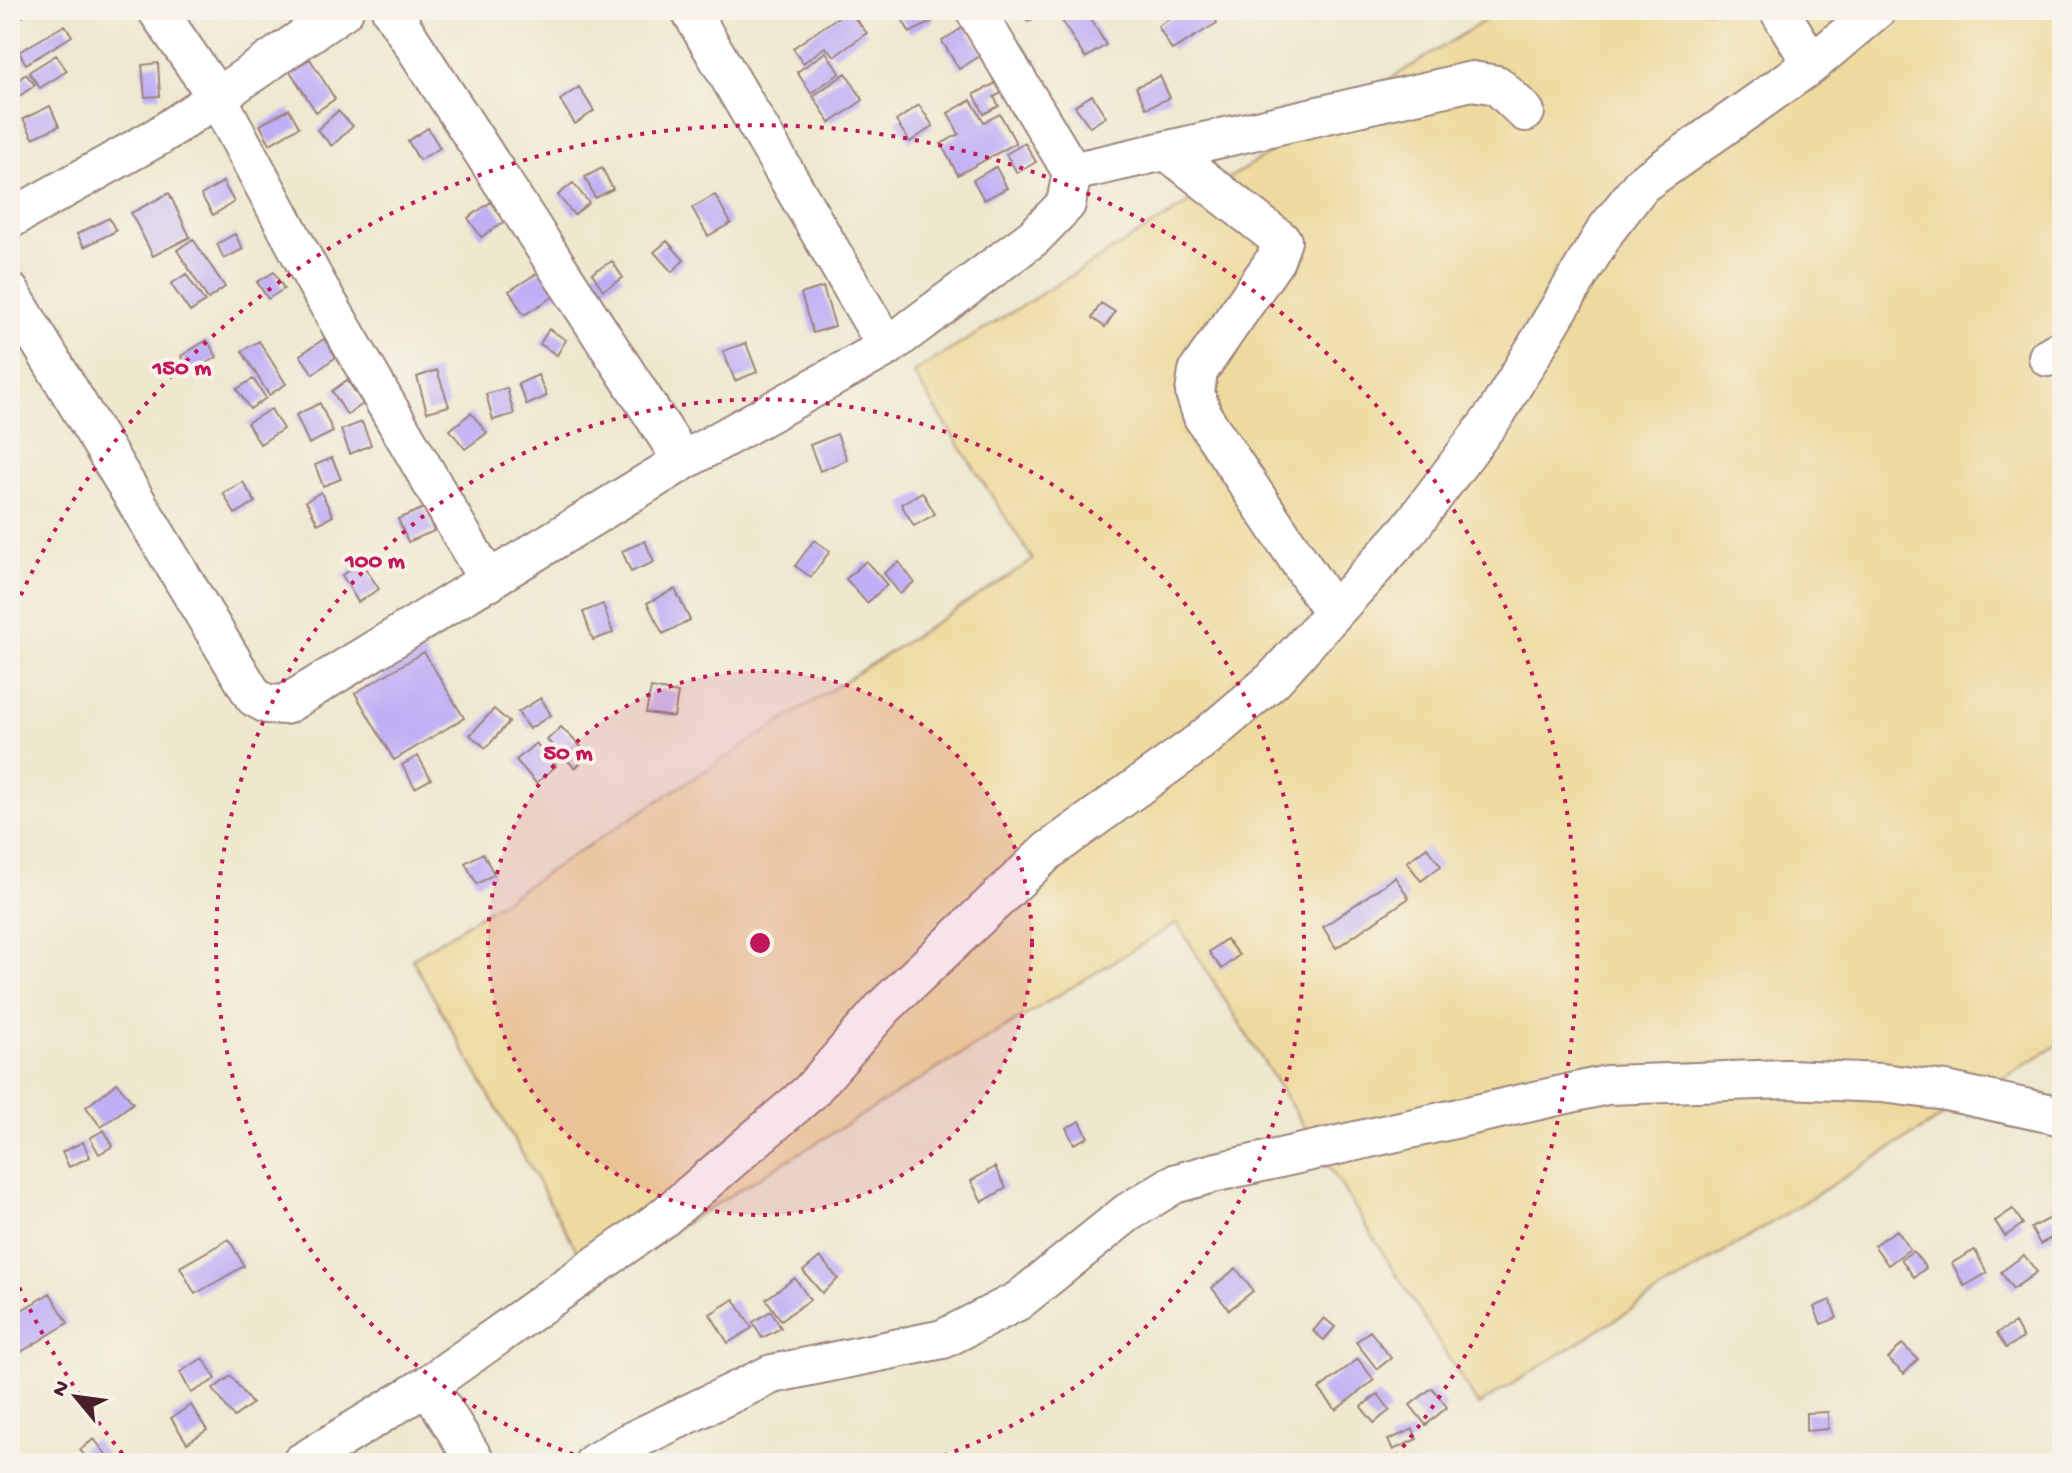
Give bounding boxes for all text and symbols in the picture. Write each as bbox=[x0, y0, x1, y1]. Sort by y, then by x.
text: 150 m bbox=[152, 355, 211, 384]
text: 100 m bbox=[344, 548, 405, 577]
text: 50 m bbox=[544, 740, 592, 769]
centre of rings bbox=[746, 929, 774, 957]
north arrow bbox=[36, 1357, 116, 1437]
text: N bbox=[47, 1377, 77, 1402]

